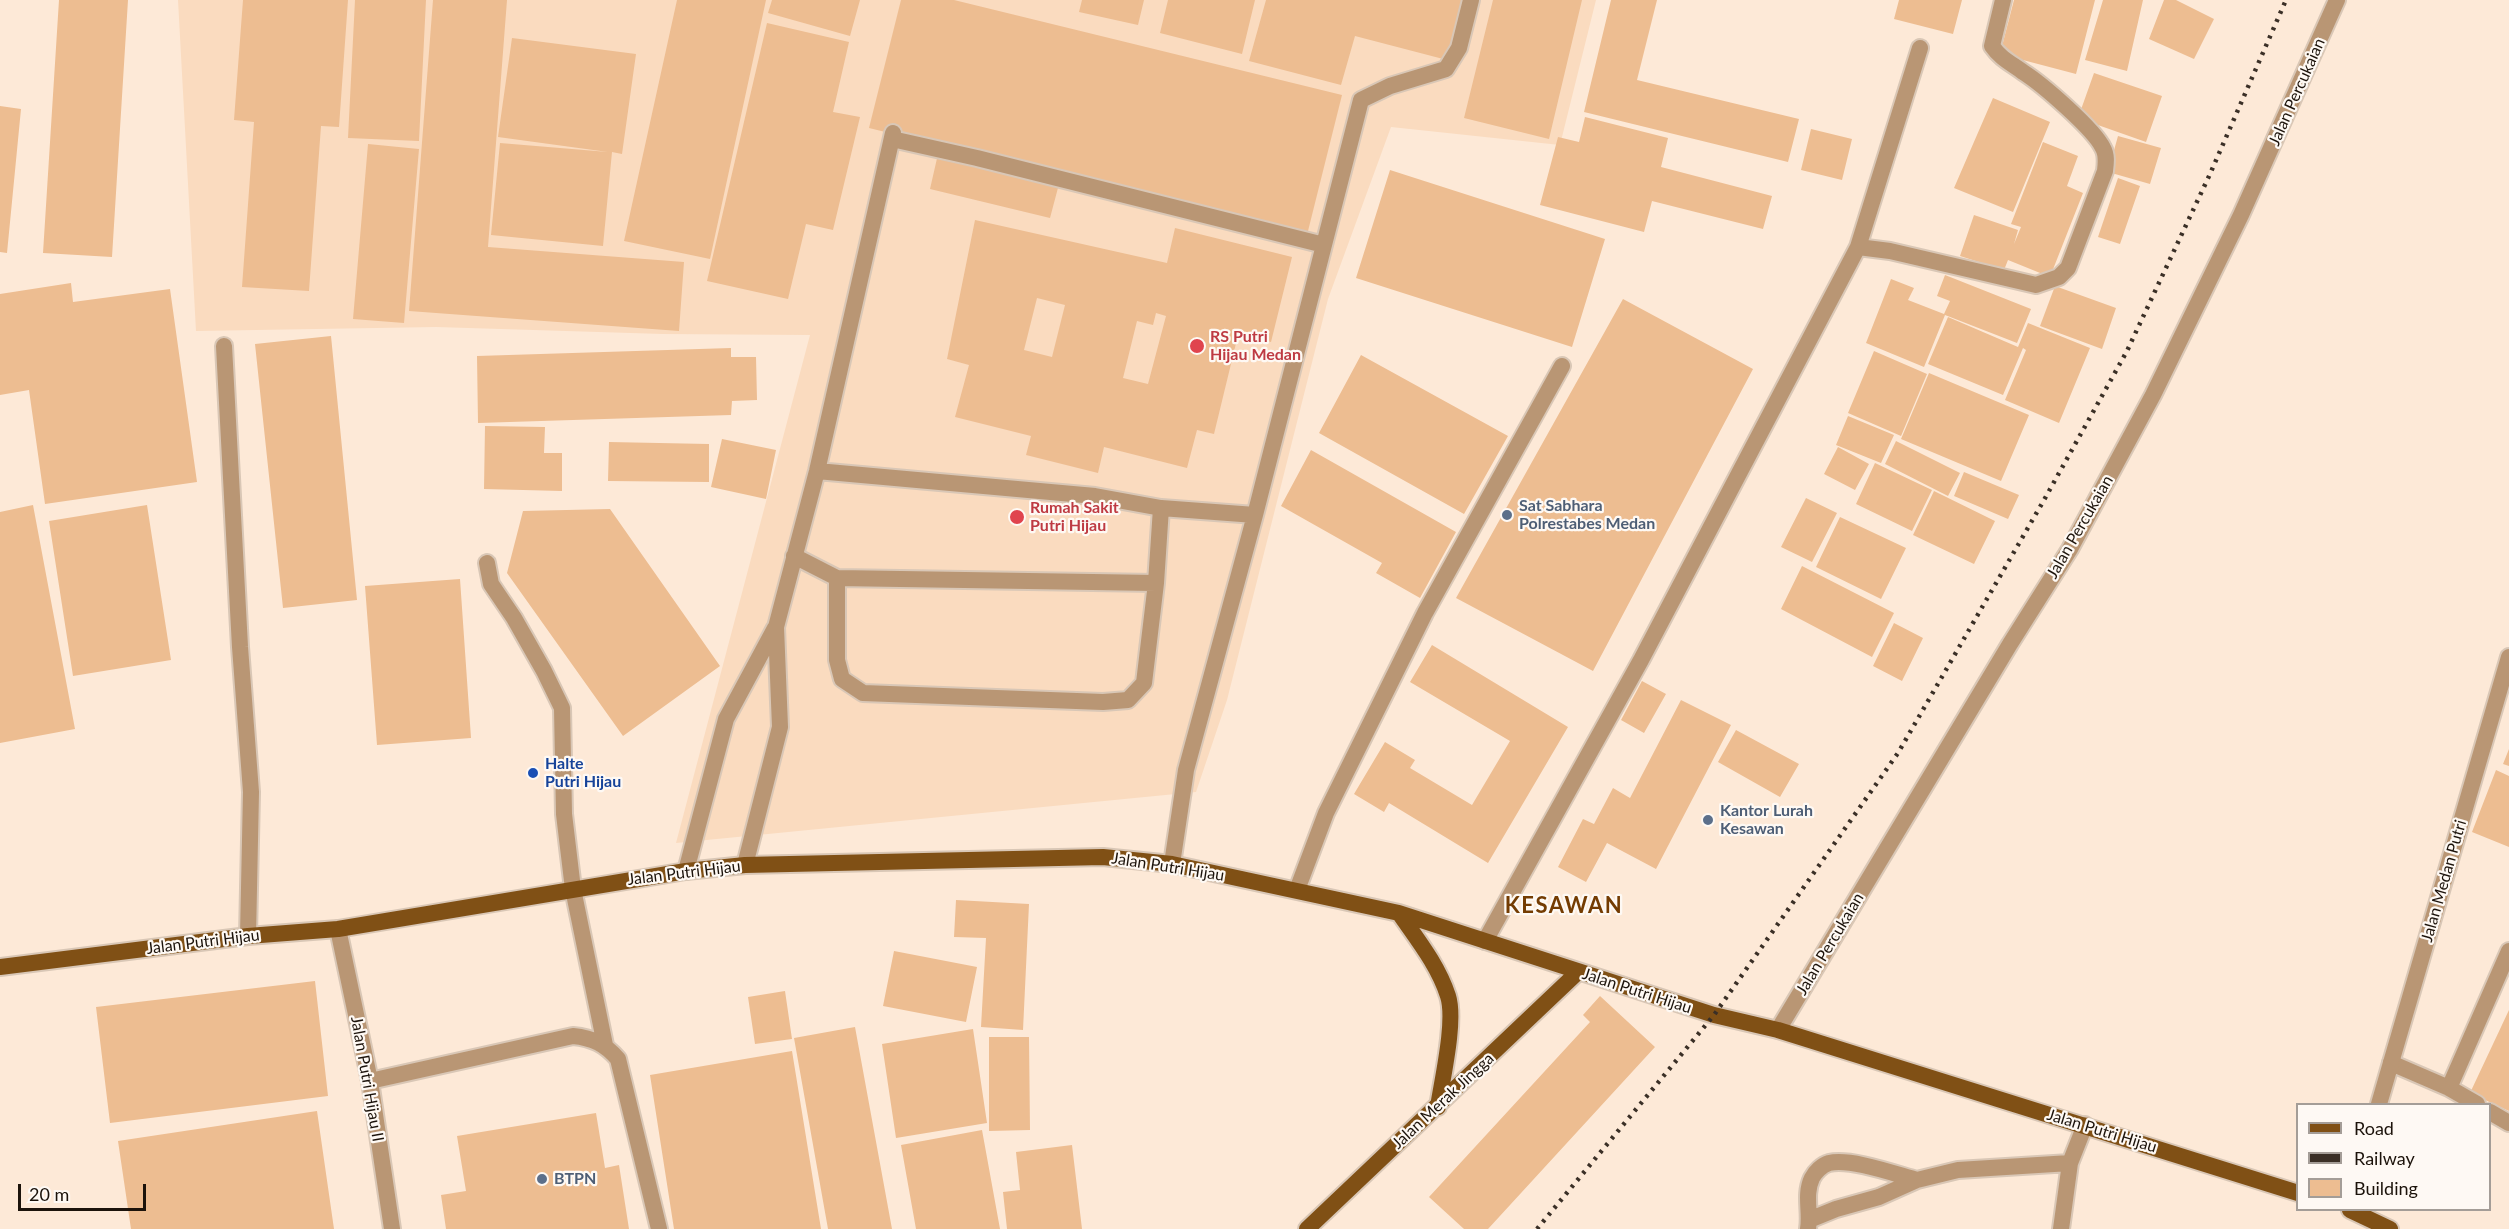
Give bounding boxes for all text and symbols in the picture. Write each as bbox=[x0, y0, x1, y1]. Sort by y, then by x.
street label: Jalan Percukaian bbox=[2265, 35, 2329, 149]
place label: RS Putri Hijau Medan bbox=[1210, 327, 1301, 365]
marker: RS Putri Hijau Medan bbox=[1188, 337, 1206, 355]
street label: Jalan Percukaian bbox=[2043, 472, 2117, 582]
place label: Sat Sabhara Polrestabes Medan bbox=[1519, 496, 1655, 534]
place label: Rumah Sakit Putri Hijau bbox=[1030, 498, 1119, 536]
marker: Rumah Sakit Putri Hijau bbox=[1008, 508, 1026, 526]
marker: Sat Sabhara Polrestabes Medan bbox=[1500, 508, 1514, 522]
place label: Halte Putri Hijau bbox=[545, 754, 621, 792]
marker: Halte Putri Hijau bbox=[526, 766, 540, 780]
place label: Kantor Lurah Kesawan bbox=[1720, 801, 1813, 839]
marker: Kantor Lurah Kesawan bbox=[1701, 813, 1715, 827]
street label: Jalan Medan Putri bbox=[2417, 818, 2471, 944]
street label: Jalan Putri Hijau bbox=[1110, 849, 1226, 885]
street label: Jalan Putri Hijau bbox=[626, 857, 742, 889]
street label: Jalan Percukaian bbox=[1792, 889, 1868, 999]
district label: KESAWAN bbox=[1505, 893, 1623, 919]
street label: Jalan Putri Hijau bbox=[145, 926, 261, 958]
street label: Jalan Putri Hijau bbox=[1580, 964, 1694, 1018]
street label: Jalan Putri Hijau II bbox=[347, 1015, 387, 1143]
street label: Jalan Merak Jingga bbox=[1388, 1049, 1498, 1153]
legend bbox=[2296, 1103, 2491, 1211]
street label: Jalan Putri Hijau bbox=[2045, 1105, 2159, 1157]
text: Road bbox=[2354, 1117, 2394, 1139]
text: Railway bbox=[2354, 1147, 2415, 1169]
place label: BTPN bbox=[554, 1169, 596, 1189]
scale bar bbox=[21, 1172, 148, 1210]
marker: BTPN bbox=[535, 1172, 549, 1186]
text: Building bbox=[2354, 1177, 2418, 1199]
text: 20 m bbox=[29, 1183, 69, 1205]

